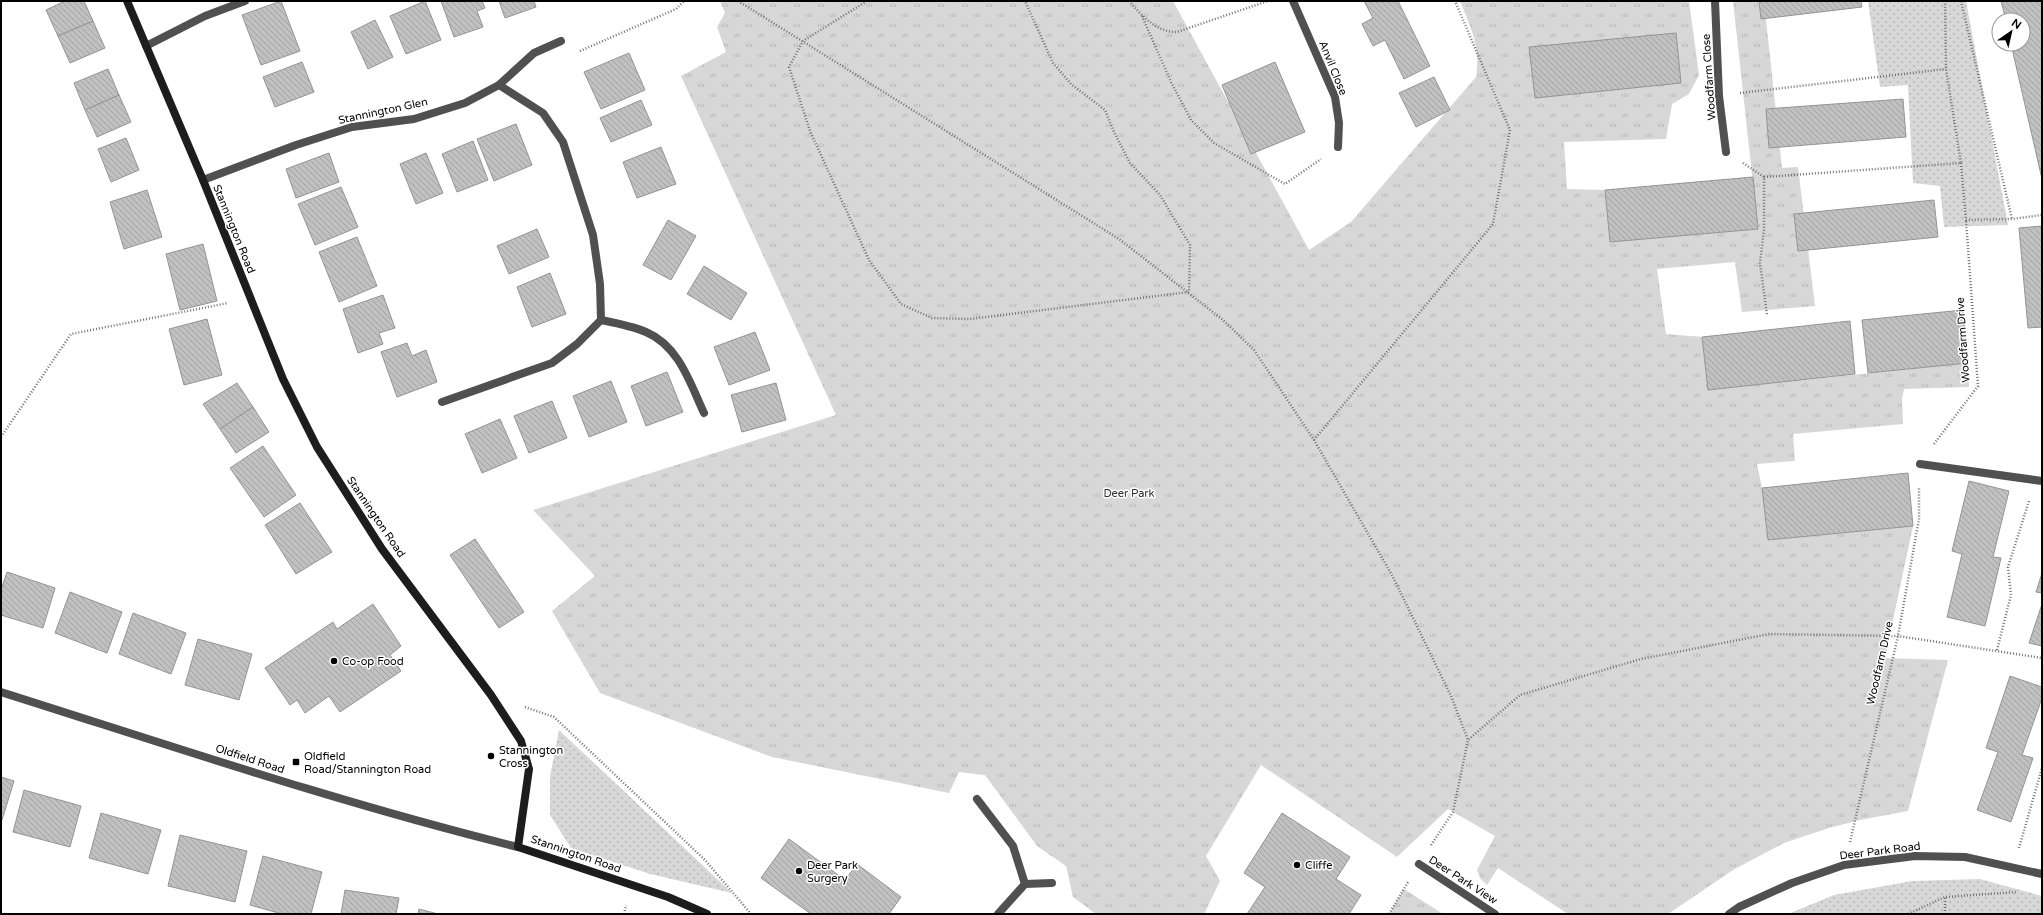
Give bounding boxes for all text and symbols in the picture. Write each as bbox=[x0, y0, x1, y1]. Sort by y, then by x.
north arrow bbox=[1991, 12, 2031, 52]
text: N bbox=[2009, 16, 2024, 32]
street label: Woodfarm Close bbox=[1699, 33, 1719, 121]
street label: Anvil Close bbox=[1316, 39, 1350, 97]
street label: Stannington Glen bbox=[337, 95, 429, 127]
street label: Stannington Road bbox=[210, 183, 258, 275]
street label: Woodfarm Drive bbox=[1954, 297, 1972, 383]
street label: Stannington Road bbox=[344, 474, 408, 560]
park label: Deer Park bbox=[1103, 487, 1155, 500]
street label: Woodfarm Drive bbox=[1864, 620, 1896, 706]
place label: Co-op Food bbox=[342, 655, 404, 668]
marker: Co-op Food bbox=[329, 656, 339, 666]
street label: Oldfield Road bbox=[214, 742, 286, 776]
place label: Stannington Cross bbox=[499, 744, 563, 770]
place label: Oldfield Road/Stannington Road bbox=[304, 750, 431, 776]
marker: Stannington Cross bbox=[486, 751, 496, 761]
marker: Oldfield Road/Stannington Road bbox=[291, 757, 301, 767]
street label: Stannington Road bbox=[529, 832, 623, 876]
street label: Deer Park Road bbox=[1839, 840, 1921, 862]
street label: Deer Park View bbox=[1426, 853, 1500, 907]
place label: Deer Park Surgery bbox=[807, 859, 858, 885]
place label: Cliffe bbox=[1305, 859, 1333, 872]
marker: Cliffe bbox=[1292, 860, 1302, 870]
marker: Deer Park Surgery bbox=[794, 866, 804, 876]

